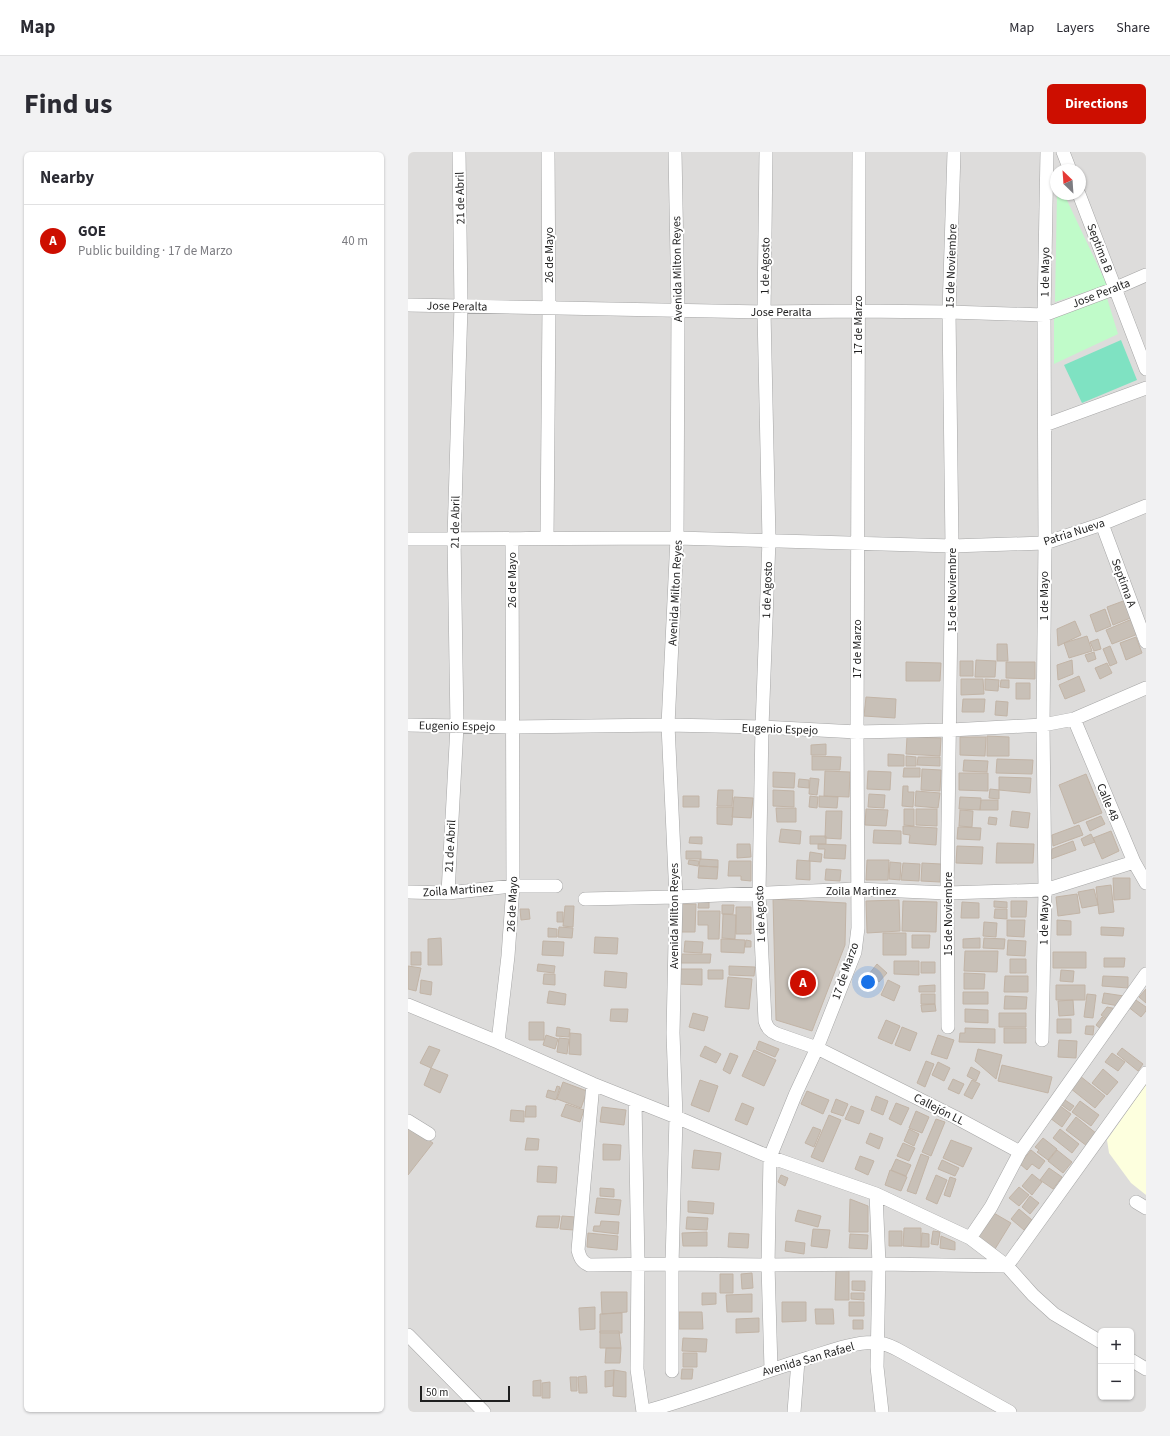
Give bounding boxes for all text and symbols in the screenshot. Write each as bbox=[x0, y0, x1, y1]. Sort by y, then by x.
text: Map bbox=[20, 14, 55, 41]
text: Map bbox=[1009, 18, 1034, 38]
text: Layers bbox=[1056, 18, 1094, 38]
text: Share bbox=[1116, 18, 1150, 38]
text: Find us bbox=[24, 84, 112, 124]
button: Directions bbox=[1047, 84, 1146, 124]
north arrow bbox=[1050, 164, 1086, 200]
text: Nearby bbox=[40, 166, 94, 190]
street label: 21 de Abril bbox=[452, 172, 469, 224]
street label: Avenida Milton Reyes bbox=[668, 216, 687, 322]
text: GOE bbox=[78, 221, 106, 242]
street label: Septima B bbox=[1082, 221, 1117, 275]
street label: 15 de Noviembre bbox=[942, 223, 961, 309]
street label: 26 de Mayo bbox=[541, 227, 558, 283]
text: A bbox=[49, 232, 57, 250]
text: 40 m bbox=[342, 232, 368, 250]
street label: 1 de Agosto bbox=[756, 237, 774, 295]
text: Public building · 17 de Marzo bbox=[78, 242, 233, 260]
street label: 1 de Mayo bbox=[1037, 247, 1054, 297]
street label: Jose Peralta bbox=[1070, 275, 1133, 312]
street label: 17 de Marzo bbox=[850, 295, 867, 355]
street label: Jose Peralta bbox=[426, 297, 488, 316]
street label: Jose Peralta bbox=[751, 304, 811, 321]
street label: 21 de Abril bbox=[447, 496, 464, 548]
street label: Patria Nueva bbox=[1041, 515, 1107, 550]
street label: Avenida Milton Reyes bbox=[664, 540, 687, 646]
street label: 15 de Noviembre bbox=[944, 548, 961, 632]
street label: 26 de Mayo bbox=[504, 552, 521, 608]
street label: Septima A bbox=[1107, 556, 1140, 610]
street label: 1 de Agosto bbox=[758, 561, 777, 619]
street label: 1 de Mayo bbox=[1036, 571, 1053, 621]
street label: 17 de Marzo bbox=[849, 619, 866, 679]
street label: Eugenio Espejo bbox=[419, 717, 495, 736]
street label: Eugenio Espejo bbox=[741, 720, 819, 739]
street label: Calle 48 bbox=[1092, 781, 1123, 824]
street label: 21 de Abril bbox=[441, 819, 460, 873]
street label: Avenida Milton Reyes bbox=[666, 863, 683, 969]
street label: 15 de Noviembre bbox=[940, 872, 957, 956]
street label: 26 de Mayo bbox=[503, 876, 522, 933]
street label: Zoila Martinez bbox=[422, 880, 494, 901]
street label: Zoila Martinez bbox=[826, 883, 896, 900]
street label: 1 de Agosto bbox=[751, 885, 770, 943]
street label: 1 de Mayo bbox=[1036, 895, 1053, 945]
street label: 17 de Marzo bbox=[828, 940, 863, 1002]
pin: A bbox=[790, 968, 816, 998]
your location bbox=[858, 972, 878, 992]
street label: Callejón LL bbox=[910, 1089, 967, 1130]
map controls bbox=[1098, 1328, 1134, 1400]
button: + bbox=[1098, 1328, 1134, 1364]
street label: Avenida San Rafael bbox=[760, 1338, 856, 1381]
button: − bbox=[1098, 1364, 1134, 1400]
scale bar bbox=[420, 1384, 510, 1403]
text: 50 m bbox=[426, 1385, 448, 1400]

